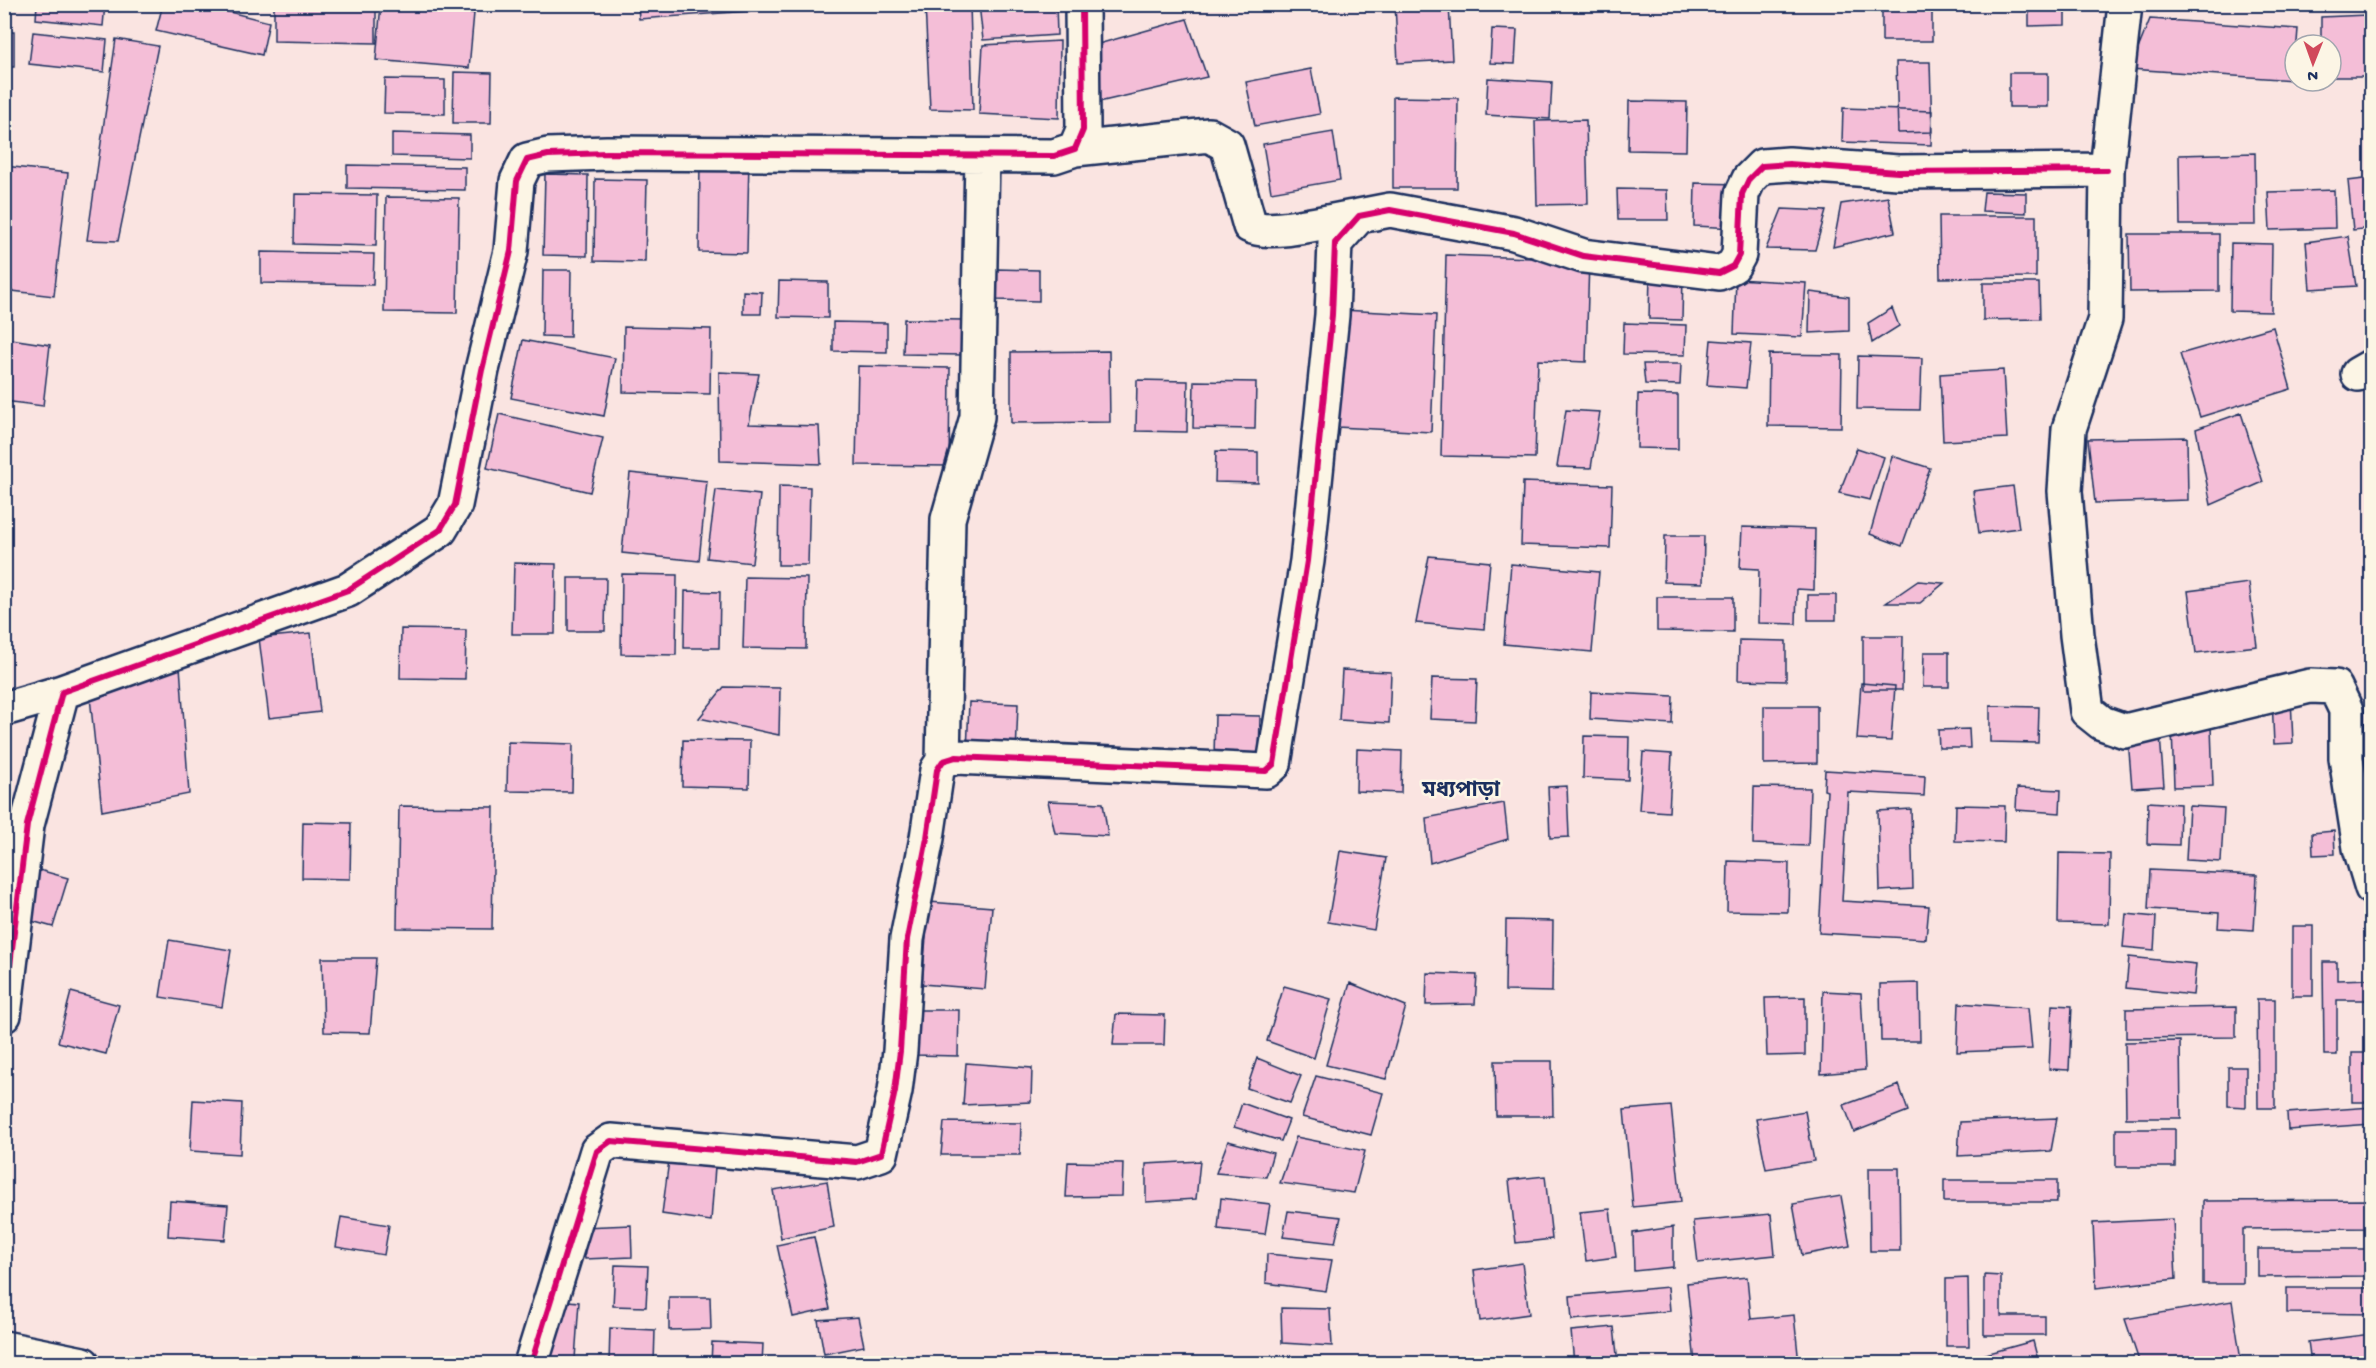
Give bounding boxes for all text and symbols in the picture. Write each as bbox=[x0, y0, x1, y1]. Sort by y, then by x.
north arrow bbox=[2283, 33, 2343, 93]
text: N bbox=[2307, 65, 2318, 84]
district label: মধ্যপাড়া bbox=[1421, 779, 1501, 805]

